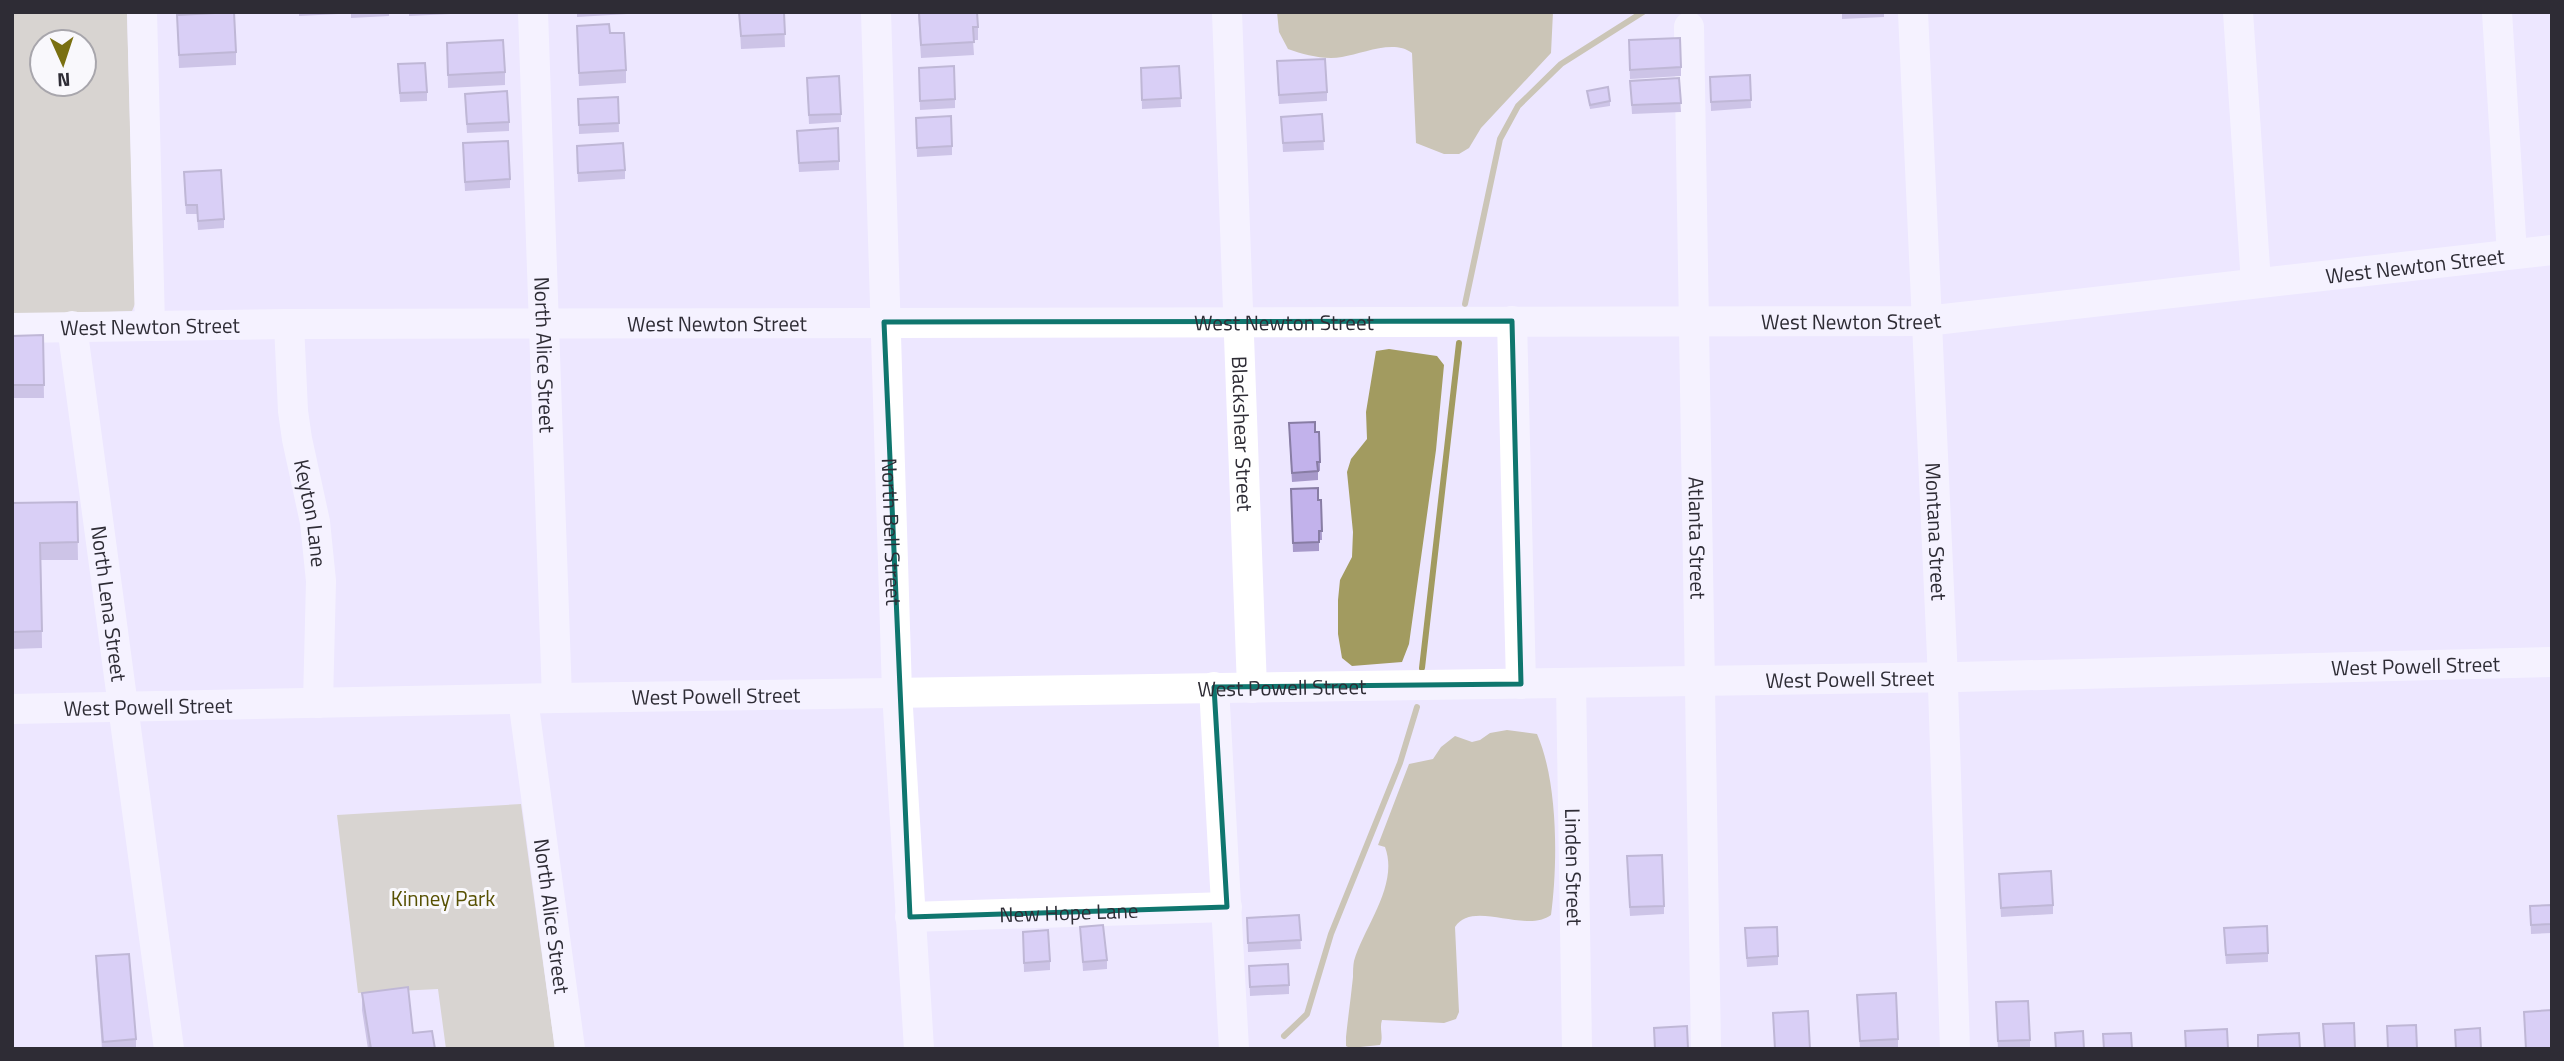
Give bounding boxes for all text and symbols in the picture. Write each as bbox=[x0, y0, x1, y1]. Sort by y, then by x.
north arrow bbox=[28, 28, 98, 98]
text: N bbox=[57, 66, 71, 95]
street label: West Newton Street bbox=[2324, 239, 2507, 292]
street label: North Alice Street bbox=[526, 276, 564, 434]
street label: West Newton Street bbox=[1761, 303, 1943, 337]
street label: West Newton Street bbox=[1194, 306, 1374, 338]
street label: West Newton Street bbox=[627, 307, 807, 339]
street label: West Newton Street bbox=[60, 309, 241, 343]
street label: Blackshear Street bbox=[1224, 355, 1261, 513]
street label: Keyton Lane bbox=[286, 456, 335, 569]
street label: North Bell Street bbox=[874, 457, 910, 607]
street label: Montana Street bbox=[1917, 462, 1956, 602]
street label: Atlanta Street bbox=[1680, 476, 1715, 600]
street label: North Lena Street bbox=[83, 524, 136, 684]
street label: West Powell Street bbox=[2331, 647, 2501, 684]
street label: West Powell Street bbox=[1765, 661, 1935, 696]
street label: West Powell Street bbox=[1197, 670, 1367, 704]
street label: West Powell Street bbox=[631, 678, 801, 713]
street label: West Powell Street bbox=[63, 689, 233, 724]
street label: Linden Street bbox=[1557, 808, 1591, 927]
street label: North Alice Street bbox=[526, 837, 578, 996]
park label: Kinney Park bbox=[391, 882, 495, 914]
street label: New Hope Lane bbox=[999, 894, 1139, 930]

